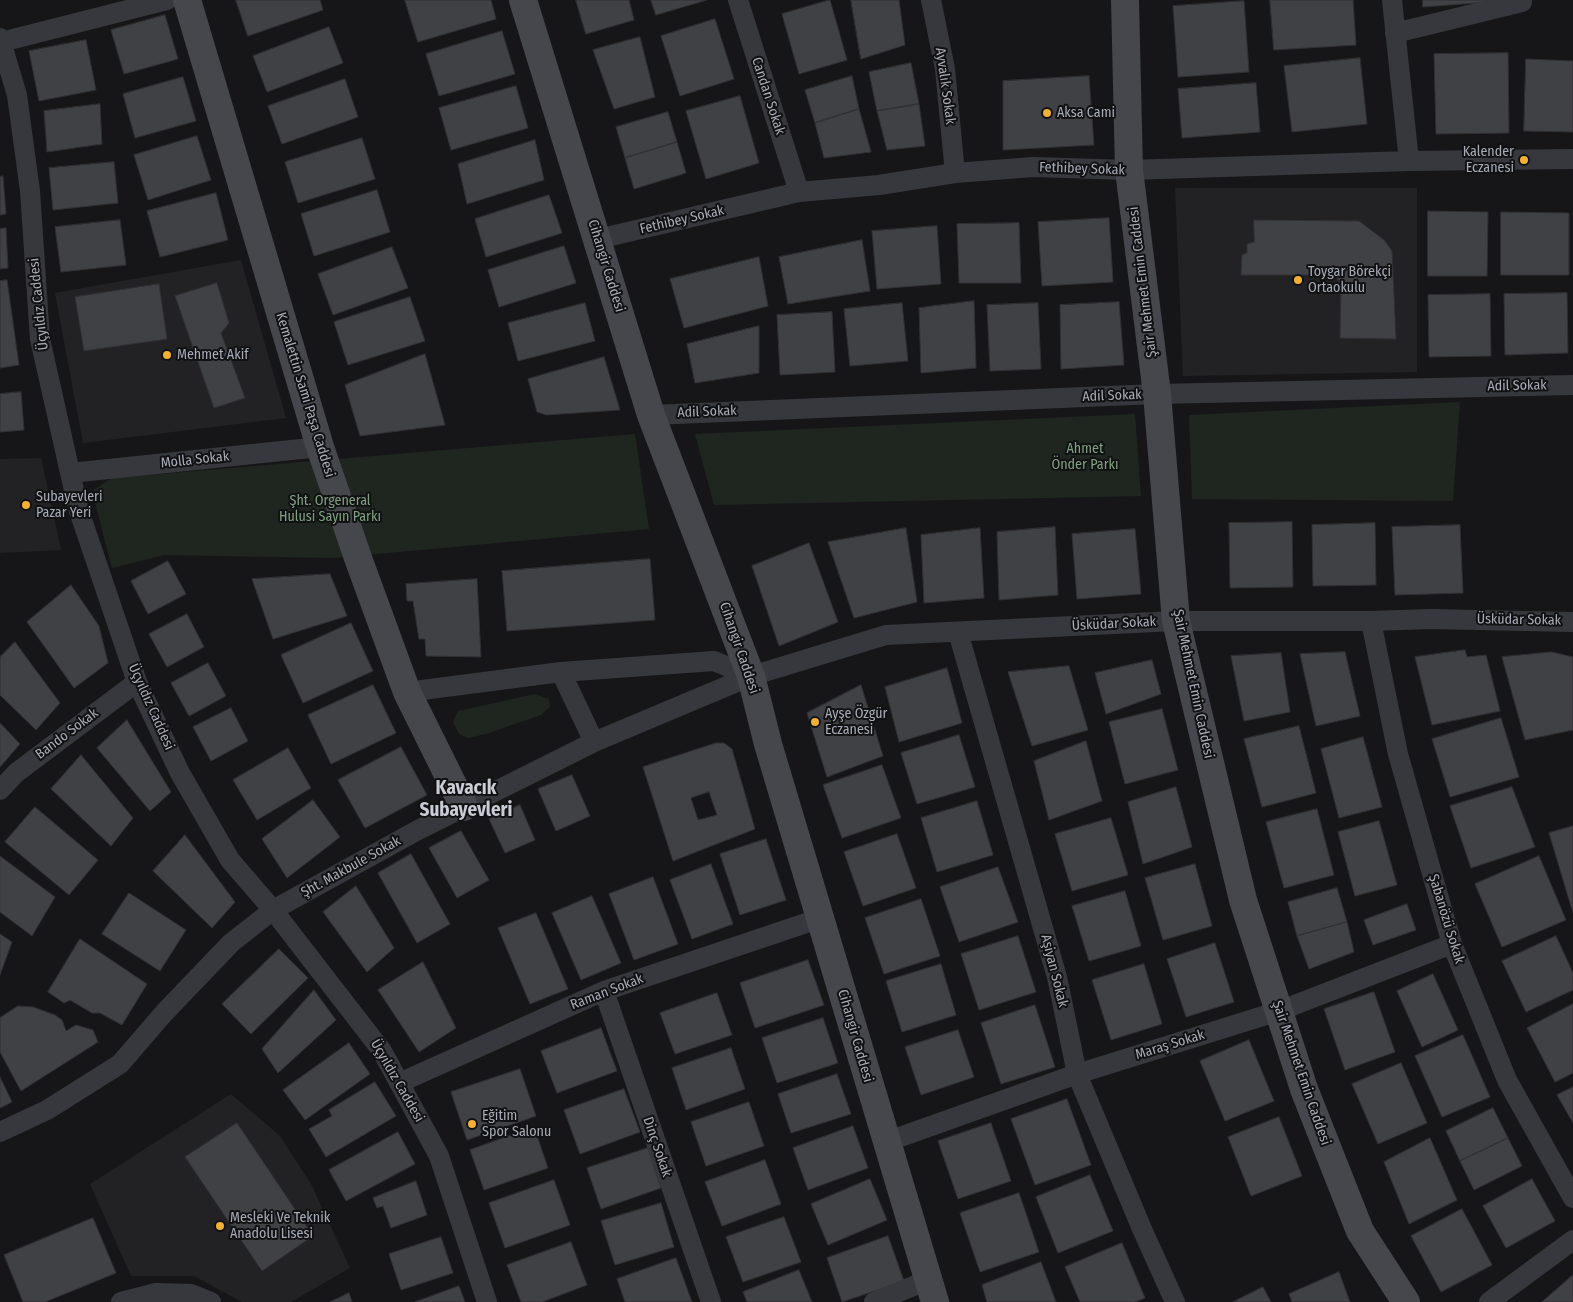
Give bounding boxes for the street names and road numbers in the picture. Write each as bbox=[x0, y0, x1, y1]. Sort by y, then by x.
street label: Ayvalık Sokak bbox=[931, 47, 959, 125]
street label: Candan Sokak bbox=[748, 55, 788, 137]
street label: Fethibey Sokak bbox=[1039, 159, 1125, 179]
street label: Fethibey Sokak bbox=[638, 202, 726, 238]
street label: Şair Mehmet Emin Caddesi bbox=[1125, 206, 1161, 358]
street label: Cihangir Caddesi bbox=[584, 218, 628, 314]
street label: Üçyıldız Caddesi bbox=[26, 257, 52, 351]
street label: Kemalettin Sami Paşa Caddesi bbox=[272, 311, 338, 479]
street label: Adil Sokak bbox=[1487, 377, 1547, 395]
street label: Adil Sokak bbox=[1082, 387, 1142, 405]
street label: Adil Sokak bbox=[677, 403, 737, 421]
street label: Molla Sokak bbox=[160, 448, 230, 472]
street label: Cihangir Caddesi bbox=[715, 600, 763, 696]
street label: Şair Mehmet Emin Caddesi bbox=[1169, 608, 1217, 760]
street label: Üsküdar Sokak bbox=[1477, 611, 1561, 629]
street label: Üsküdar Sokak bbox=[1071, 613, 1157, 635]
street label: Üçyıldız Caddesi bbox=[124, 661, 178, 753]
street label: Bando Sokak bbox=[32, 705, 102, 763]
street label: Şht. Makbule Sokak bbox=[298, 833, 404, 901]
street label: Şabanözü Sokak bbox=[1424, 872, 1468, 966]
street label: Aşiyan Sokak bbox=[1037, 933, 1071, 1009]
street label: Raman Sokak bbox=[568, 970, 646, 1014]
street label: Cihangir Caddesi bbox=[834, 988, 876, 1084]
street label: Şair Mehmet Emin Caddesi bbox=[1268, 998, 1334, 1148]
street label: Maraş Sokak bbox=[1133, 1027, 1207, 1063]
street label: Üçyıldız Caddesi bbox=[367, 1037, 427, 1125]
street label: Dinç Sokak bbox=[639, 1115, 675, 1179]

